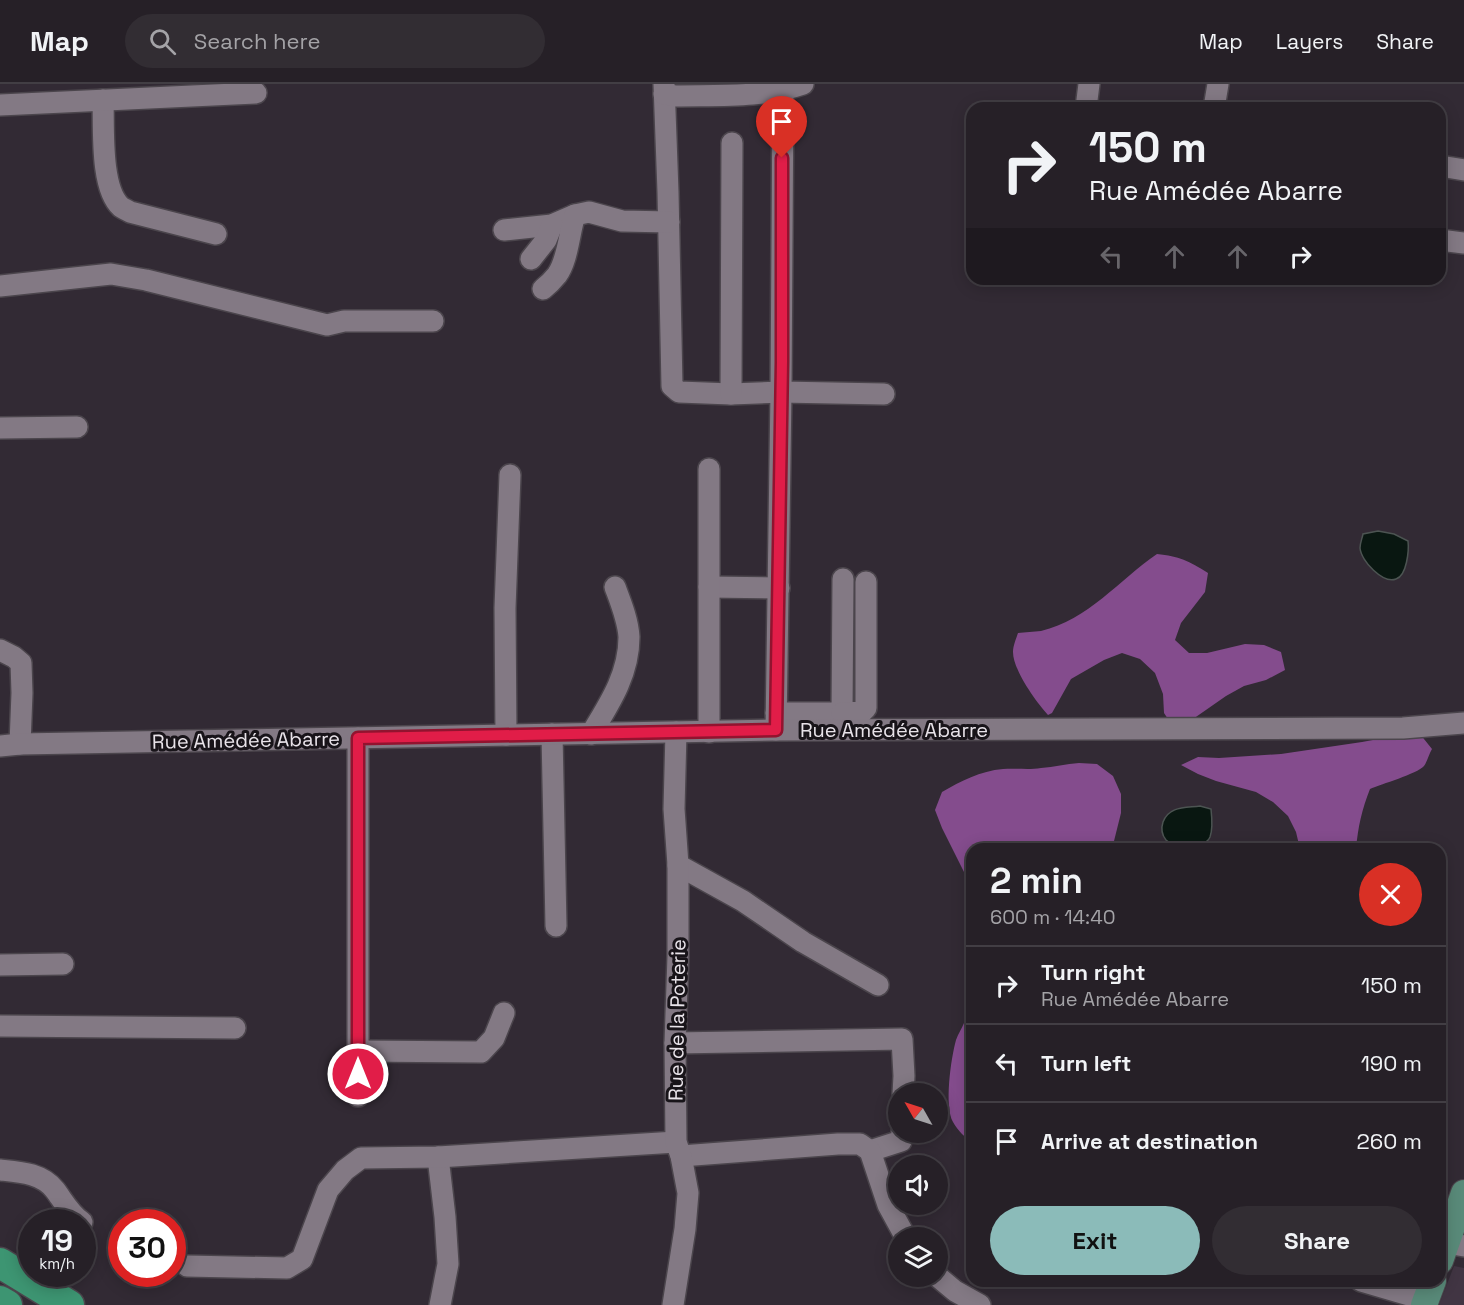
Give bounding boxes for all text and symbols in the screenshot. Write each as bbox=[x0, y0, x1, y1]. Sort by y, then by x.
search box bbox=[125, 14, 545, 68]
text: Map bbox=[30, 23, 89, 59]
icon: search bbox=[146, 25, 179, 58]
text: Search here bbox=[194, 27, 321, 55]
text: Map bbox=[1199, 28, 1243, 55]
text: Layers bbox=[1276, 28, 1343, 55]
text: Share bbox=[1376, 28, 1434, 55]
pin bbox=[756, 96, 807, 158]
icon: arrive bbox=[765, 105, 798, 138]
text: 150 m bbox=[1089, 121, 1207, 174]
icon: right bbox=[990, 126, 1068, 204]
text: Rue Amédée Abarre bbox=[1089, 173, 1343, 208]
icon: left bbox=[1095, 240, 1128, 273]
icon: ahead bbox=[1158, 240, 1191, 273]
icon: ahead bbox=[1221, 240, 1254, 273]
icon: right bbox=[1284, 240, 1317, 273]
street label: Rue Amédée Abarre bbox=[800, 717, 988, 743]
street label: Rue Amédée Abarre bbox=[152, 725, 340, 755]
text: 2 min bbox=[990, 858, 1083, 904]
button: close bbox=[1359, 863, 1422, 926]
text: 600 m · 14:40 bbox=[990, 904, 1115, 930]
street label: Rue de la Poterie bbox=[663, 939, 691, 1101]
text: Turn right bbox=[1041, 958, 1146, 986]
icon: right bbox=[990, 969, 1023, 1002]
text: 150 m bbox=[1361, 971, 1422, 999]
text: Rue Amédée Abarre bbox=[1041, 986, 1229, 1012]
position arrow bbox=[326, 1042, 390, 1106]
icon: left bbox=[990, 1047, 1023, 1080]
text: Turn left bbox=[1041, 1049, 1131, 1077]
text: 190 m bbox=[1361, 1049, 1422, 1077]
north arrow bbox=[888, 1083, 948, 1143]
map controls bbox=[888, 1083, 948, 1287]
icon: arrive bbox=[990, 1125, 1023, 1158]
text: Arrive at destination bbox=[1041, 1127, 1258, 1155]
text: 260 m bbox=[1357, 1127, 1422, 1155]
button: sound bbox=[888, 1155, 948, 1215]
button: Exit bbox=[990, 1206, 1200, 1275]
button: Share bbox=[1212, 1206, 1422, 1275]
speed limit sign: 30 bbox=[108, 1209, 186, 1287]
text: 19 bbox=[41, 1221, 73, 1260]
button: layers bbox=[888, 1227, 948, 1287]
text: km/h bbox=[39, 1254, 75, 1273]

